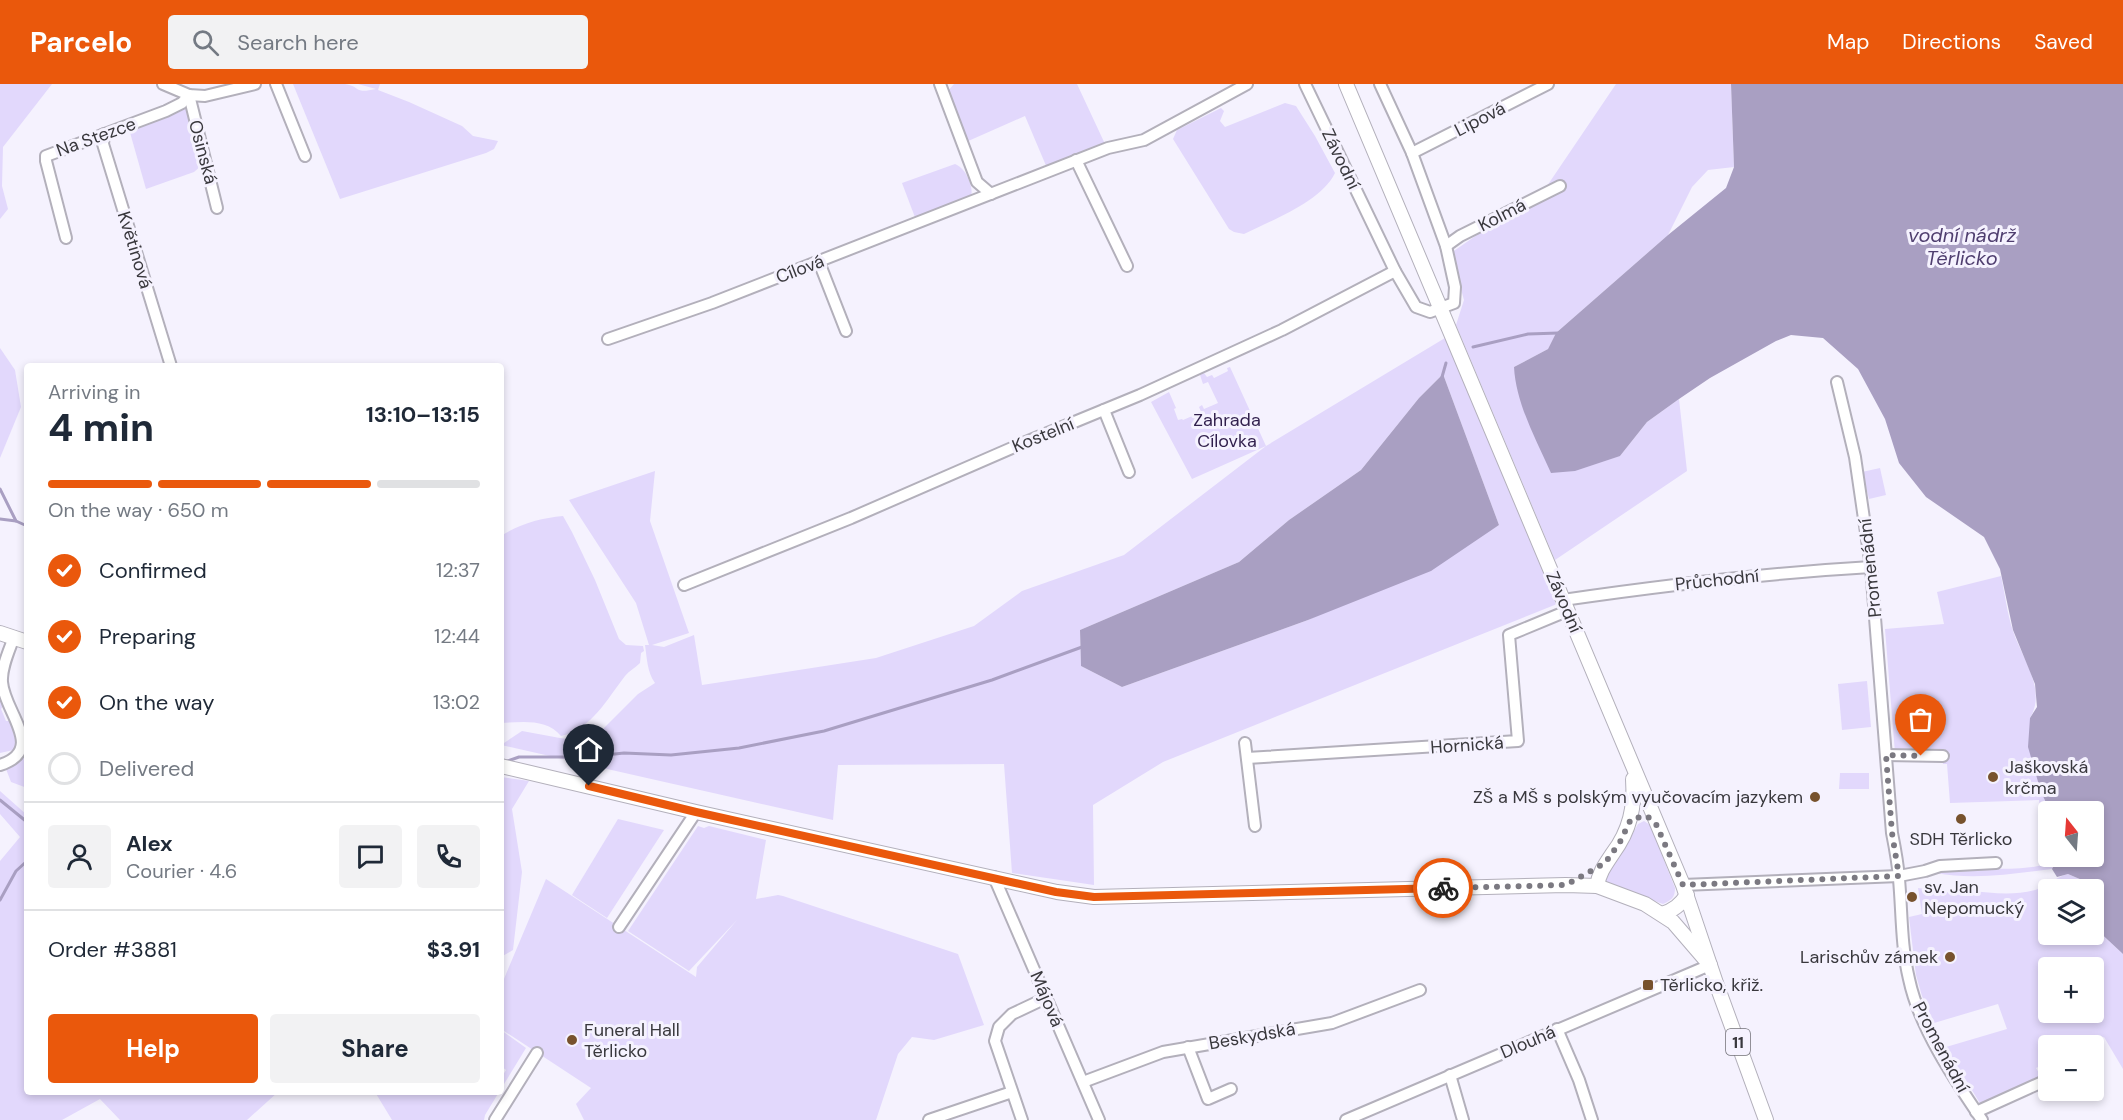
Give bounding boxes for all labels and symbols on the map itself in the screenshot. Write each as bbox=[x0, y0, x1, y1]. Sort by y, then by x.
street label: Lipová bbox=[1450, 96, 1510, 142]
street label: Na Stezce bbox=[53, 111, 139, 163]
street label: Osinská bbox=[183, 117, 223, 187]
street label: Závodní bbox=[1316, 125, 1366, 193]
street label: Kolmá bbox=[1474, 193, 1530, 237]
street label: Květinová bbox=[112, 208, 158, 292]
water label: vodní nádrž Těrlicko bbox=[1908, 222, 2017, 271]
street label: Cílová bbox=[772, 249, 828, 289]
park label: Zahrada Cílovka bbox=[1193, 408, 1261, 453]
street label: Kostelní bbox=[1009, 412, 1077, 458]
street label: Promenádní bbox=[1853, 517, 1887, 619]
street label: Průchodní bbox=[1674, 564, 1760, 596]
street label: Závodní bbox=[1540, 568, 1588, 636]
pin bbox=[1895, 694, 1946, 756]
pin bbox=[563, 724, 614, 786]
street label: Hornická bbox=[1430, 730, 1504, 760]
place label: Jaškovská krčma bbox=[2005, 755, 2088, 800]
marker: Jaškovská krčma bbox=[1986, 770, 2000, 784]
place label: ZŠ a MŠ s polským vyučovacím jazykem bbox=[1473, 785, 1803, 809]
marker: ZŠ a MŠ s polským vyučovacím jazykem bbox=[1808, 790, 1822, 804]
north arrow bbox=[2038, 801, 2104, 867]
marker: SDH Těrlicko bbox=[1954, 812, 1968, 826]
place label: SDH Těrlicko bbox=[1910, 827, 2012, 851]
courier bbox=[1413, 858, 1473, 918]
place label: sv. Jan Nepomucký bbox=[1924, 875, 2024, 920]
marker: sv. Jan Nepomucký bbox=[1905, 890, 1919, 904]
place label: Larischův zámek bbox=[1800, 945, 1938, 969]
marker: Larischův zámek bbox=[1943, 950, 1957, 964]
street label: Májová bbox=[1025, 967, 1069, 1031]
place label: Těrlicko, křiž. bbox=[1660, 973, 1763, 997]
marker: Těrlicko, křiž. bbox=[1641, 978, 1655, 992]
street label: Promenádní bbox=[1907, 997, 1975, 1097]
street label: Beskydská bbox=[1207, 1017, 1297, 1055]
place label: Funeral Hall Těrlicko bbox=[584, 1018, 680, 1063]
street label: Dlouhá bbox=[1497, 1020, 1559, 1064]
road number: 11 bbox=[1726, 1029, 1750, 1055]
marker: Funeral Hall Těrlicko bbox=[565, 1033, 579, 1047]

